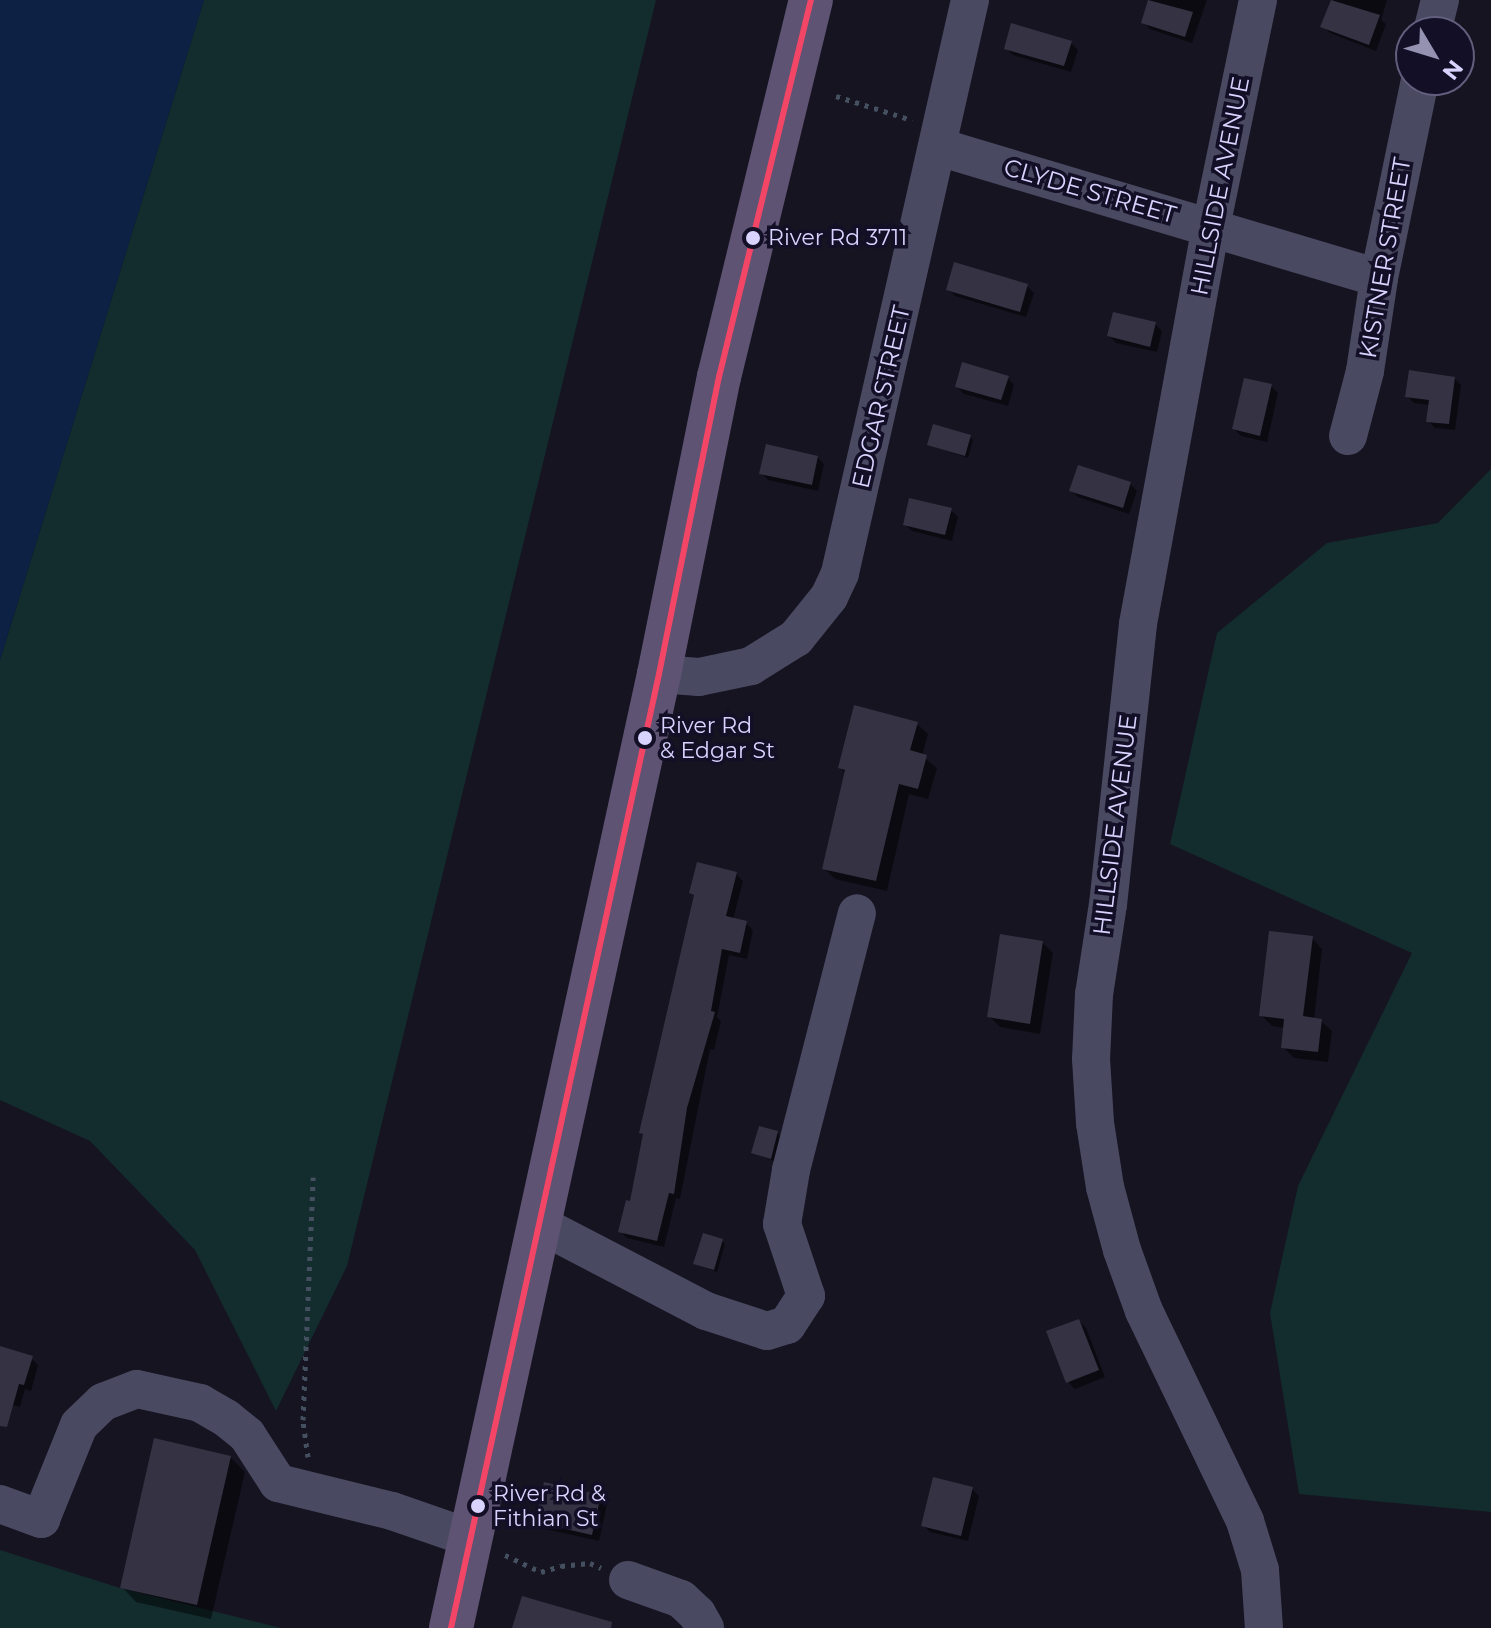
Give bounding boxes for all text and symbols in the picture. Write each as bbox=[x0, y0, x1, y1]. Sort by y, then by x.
north arrow bbox=[1395, 16, 1475, 96]
text: N bbox=[1437, 55, 1469, 85]
street label: HILLSIDE AVENUE bbox=[1185, 74, 1255, 298]
street label: CLYDE STREET bbox=[1000, 153, 1180, 229]
street label: KISTNER STREET bbox=[1353, 155, 1417, 361]
place label: River Rd 3711 bbox=[768, 225, 907, 251]
marker: River Rd 3711 bbox=[745, 230, 761, 246]
street label: EDGAR STREET bbox=[846, 303, 916, 491]
place label: River Rd & Edgar St bbox=[660, 712, 775, 764]
street label: HILLSIDE AVENUE bbox=[1087, 713, 1143, 937]
marker: River Rd & Edgar St bbox=[637, 730, 653, 746]
place label: River Rd & Fithian St bbox=[493, 1480, 606, 1532]
marker: River Rd & Fithian St bbox=[470, 1498, 486, 1514]

